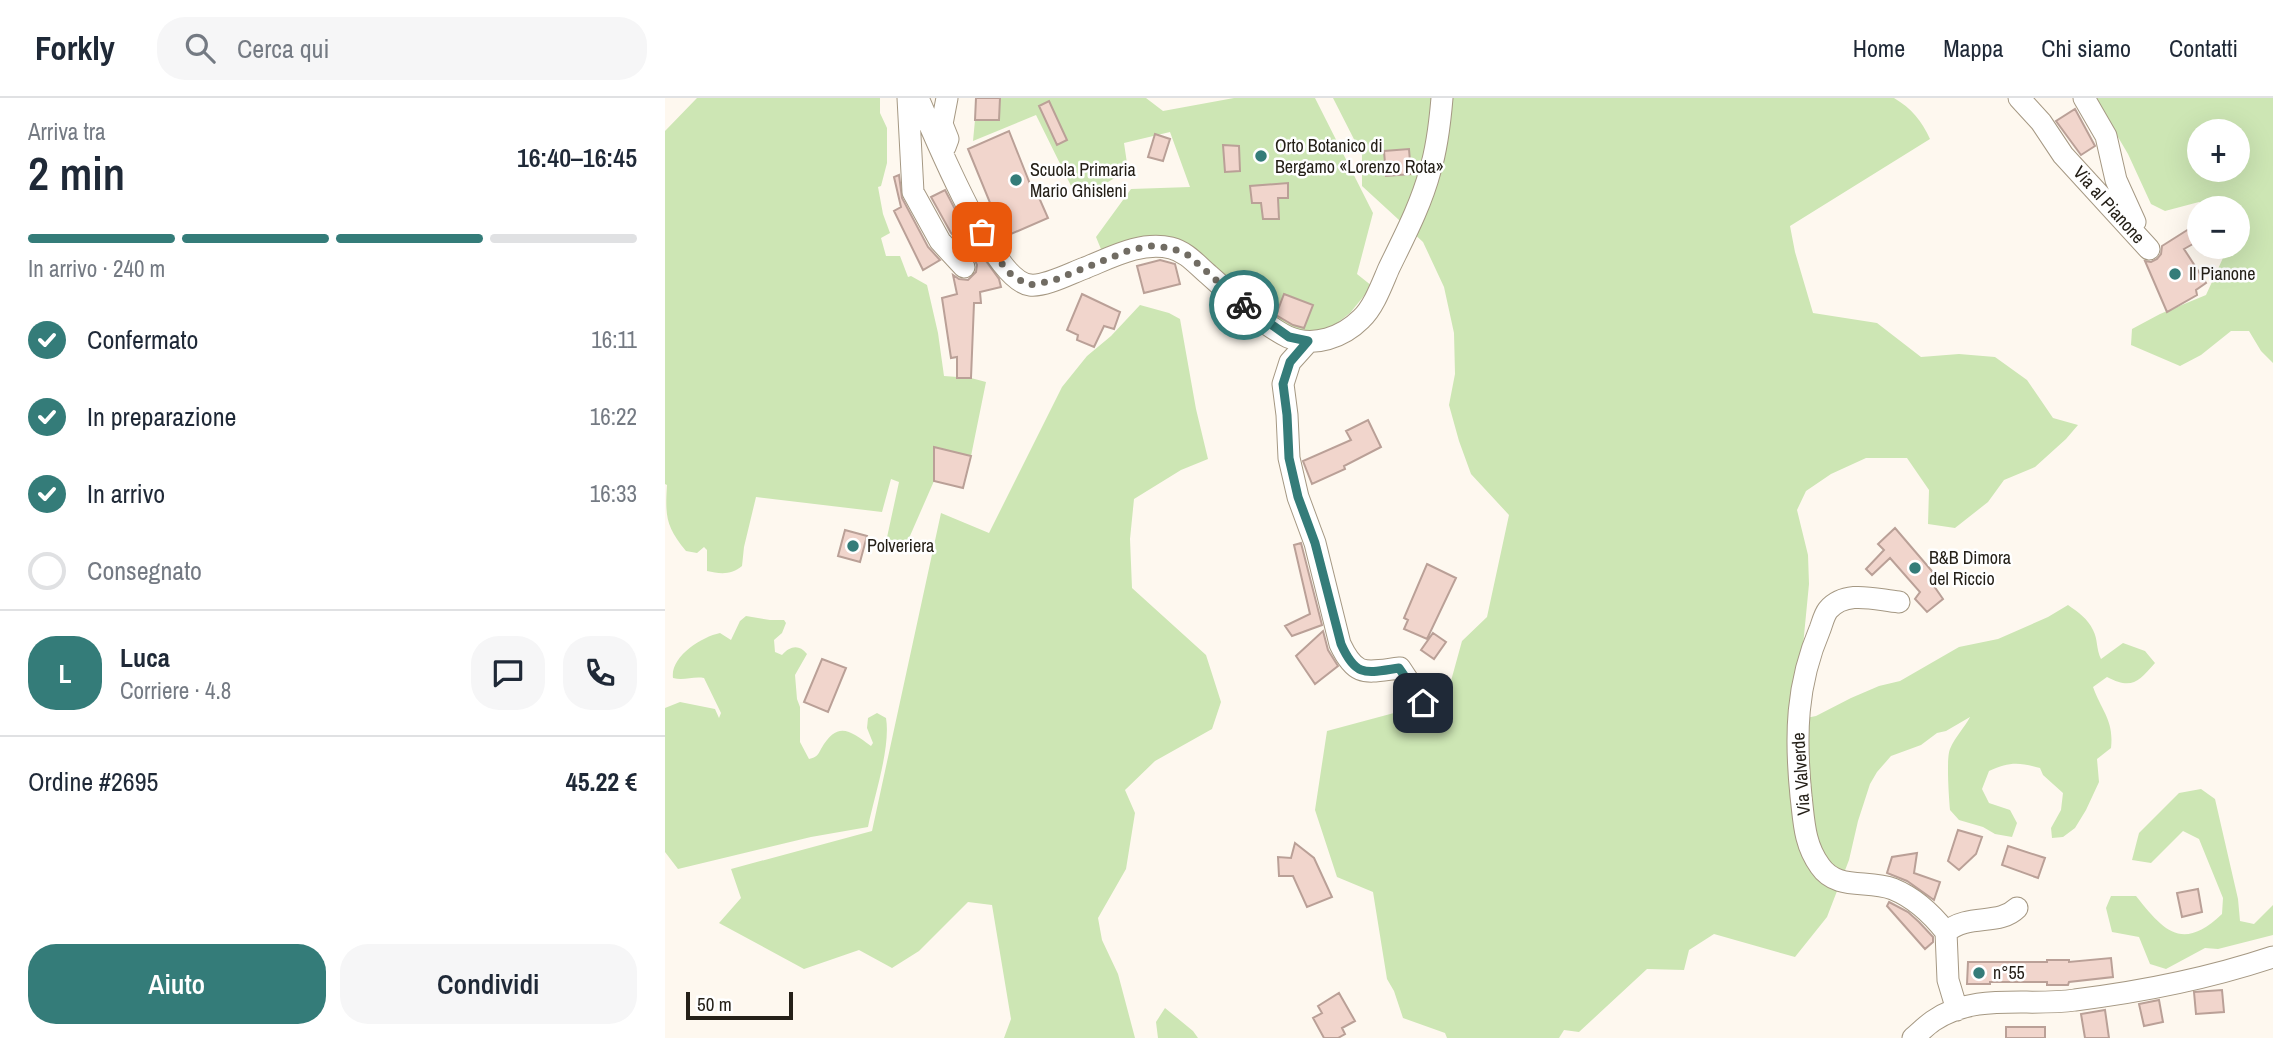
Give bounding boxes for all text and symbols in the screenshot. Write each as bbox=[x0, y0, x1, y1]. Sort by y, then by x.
search box bbox=[157, 17, 647, 80]
text: Forkly bbox=[35, 26, 115, 70]
icon: search bbox=[181, 29, 219, 67]
text: Cerca qui bbox=[237, 31, 329, 66]
text: Home bbox=[1853, 32, 1905, 64]
text: Mappa bbox=[1943, 32, 2003, 64]
text: Chi siamo bbox=[2041, 32, 2131, 64]
text: Contatti bbox=[2169, 32, 2238, 64]
text: Arriva tra bbox=[28, 116, 106, 147]
map controls bbox=[2187, 119, 2250, 259]
button: + bbox=[2187, 119, 2250, 182]
place label: Orto Botanico di Bergamo «Lorenzo Rota» bbox=[1275, 133, 1444, 179]
text: 16:40–16:45 bbox=[517, 140, 637, 175]
text: 2 min bbox=[28, 142, 125, 204]
marker: Orto Botanico di Bergamo «Lorenzo Rota» bbox=[1253, 148, 1269, 164]
place label: Scuola Primaria Mario Ghisleni bbox=[1030, 157, 1136, 203]
street label: Via al Pianone bbox=[2068, 160, 2151, 249]
marker: Scuola Primaria Mario Ghisleni bbox=[1008, 172, 1024, 188]
button: − bbox=[2187, 196, 2250, 259]
pin bbox=[952, 202, 1012, 262]
icon: bag bbox=[963, 213, 1001, 251]
text: In arrivo · 240 m bbox=[28, 253, 165, 284]
place label: Il Pianone bbox=[2189, 261, 2255, 286]
marker: Il Pianone bbox=[2167, 266, 2183, 282]
courier bbox=[1209, 270, 1279, 340]
icon: bike bbox=[1225, 286, 1263, 324]
icon: check bbox=[28, 321, 66, 359]
text: Confermato bbox=[87, 322, 198, 357]
text: 16:11 bbox=[591, 324, 637, 355]
icon: check bbox=[28, 398, 66, 436]
text: In preparazione bbox=[87, 399, 236, 434]
text: 16:22 bbox=[590, 401, 637, 432]
icon: check bbox=[28, 475, 66, 513]
text: In arrivo bbox=[87, 476, 165, 511]
text: 16:33 bbox=[590, 478, 637, 509]
place label: Polveriera bbox=[867, 533, 934, 558]
marker: Polveriera bbox=[845, 538, 861, 554]
place label: B&B Dimora del Riccio bbox=[1929, 545, 2011, 591]
text: Consegnato bbox=[87, 553, 202, 588]
marker: B&B Dimora del Riccio bbox=[1907, 560, 1923, 576]
button: chat bbox=[471, 636, 545, 710]
button: phone bbox=[563, 636, 637, 710]
text: Luca bbox=[120, 640, 170, 675]
text: L bbox=[58, 656, 72, 691]
pin bbox=[1393, 673, 1453, 733]
text: Corriere · 4.8 bbox=[120, 675, 231, 706]
icon: home bbox=[1404, 684, 1442, 722]
street label: Via Valverde bbox=[1785, 732, 1816, 816]
text: Ordine #2695 bbox=[28, 764, 158, 799]
text: 45.22 € bbox=[566, 764, 637, 799]
button: Aiuto bbox=[28, 944, 326, 1024]
button: Condividi bbox=[340, 944, 637, 1024]
place label: n°55 bbox=[1993, 960, 2025, 985]
marker: n°55 bbox=[1971, 965, 1987, 981]
scale bar bbox=[686, 989, 793, 1021]
text: 50 m bbox=[697, 991, 732, 1017]

